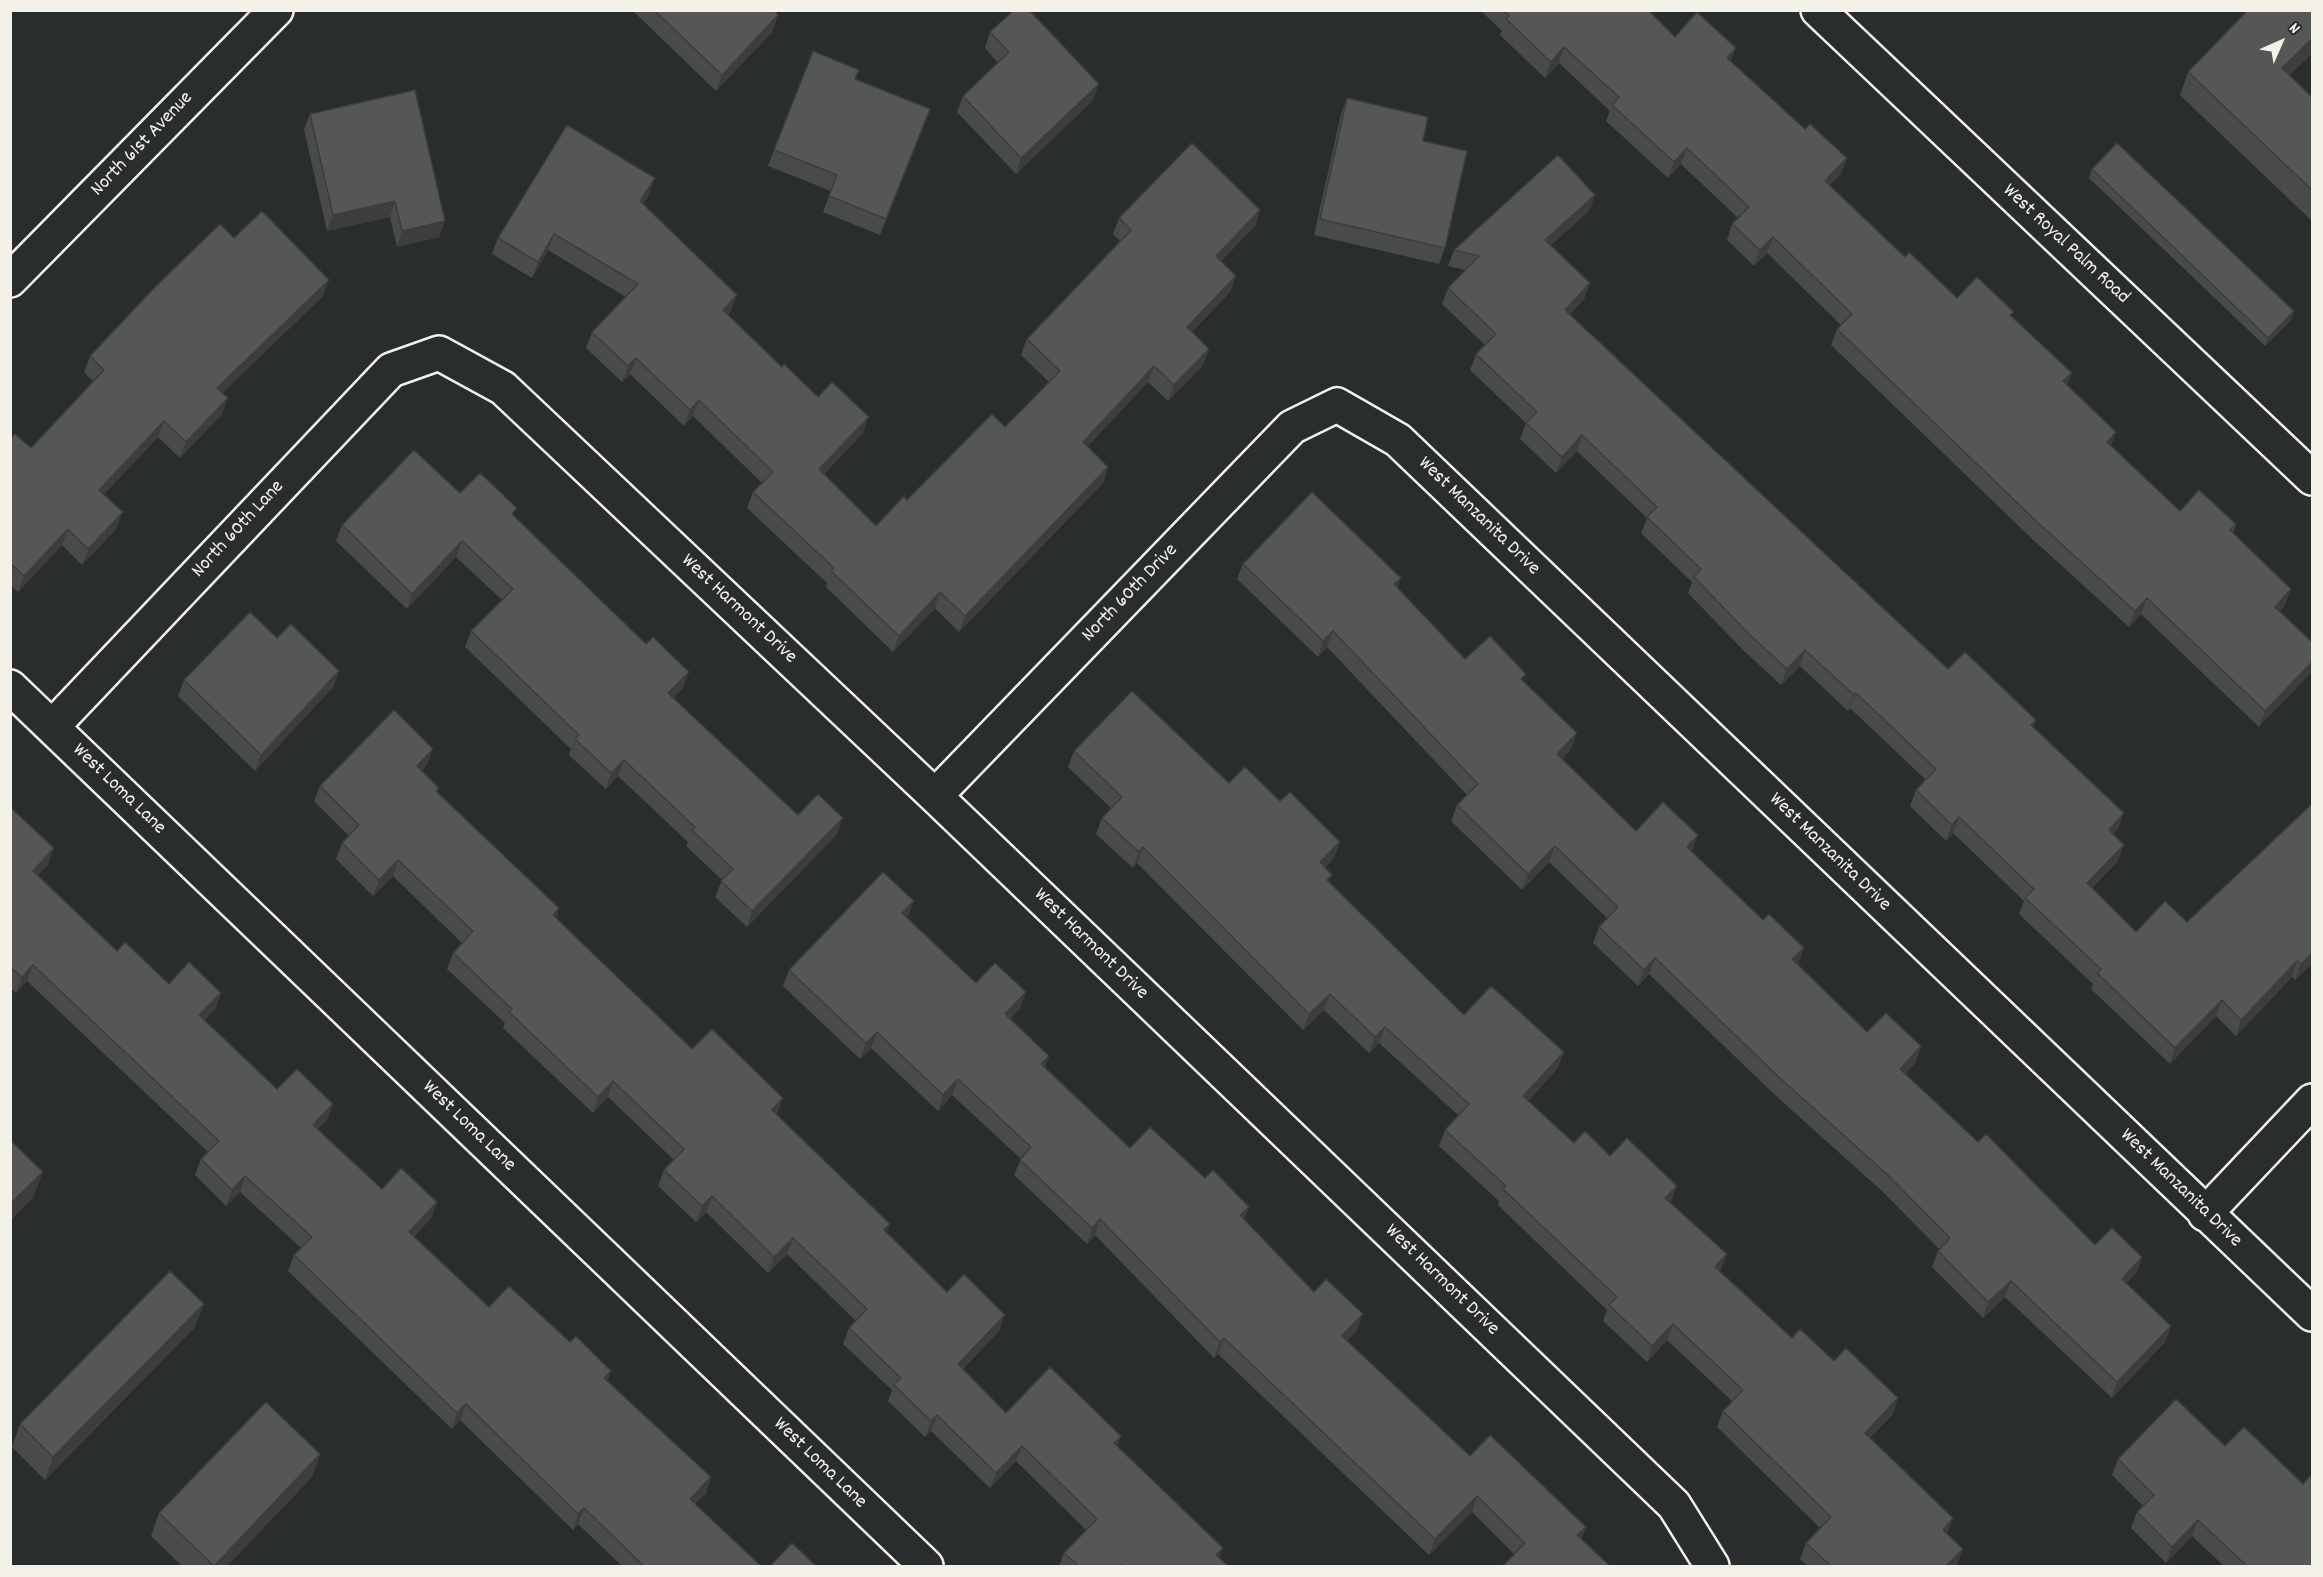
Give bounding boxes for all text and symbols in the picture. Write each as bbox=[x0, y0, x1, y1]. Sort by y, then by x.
north arrow bbox=[2251, 12, 2311, 72]
text: N bbox=[2283, 18, 2305, 40]
street label: North 61st Avenue bbox=[87, 88, 199, 202]
street label: West Royal Palm Road bbox=[1996, 180, 2134, 310]
street label: West Manzanita Drive bbox=[1412, 453, 1544, 581]
street label: North 60th Lane bbox=[188, 476, 290, 584]
street label: North 60th Drive bbox=[1078, 540, 1184, 648]
street label: West Harmont Drive bbox=[675, 550, 801, 670]
street label: West Loma Lane bbox=[66, 739, 170, 841]
street label: West Manzanita Drive bbox=[1763, 789, 1895, 917]
street label: West Harmont Drive bbox=[1028, 884, 1152, 1006]
street label: West Loma Lane bbox=[416, 1076, 520, 1178]
street label: West Manzanita Drive bbox=[2114, 1125, 2246, 1253]
street label: West Harmont Drive bbox=[1379, 1220, 1503, 1342]
street label: West Loma Lane bbox=[767, 1413, 871, 1515]

